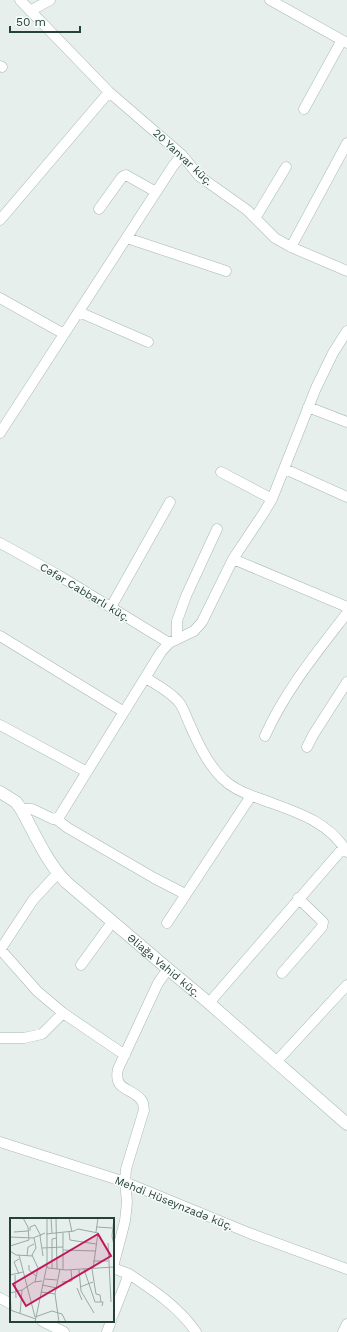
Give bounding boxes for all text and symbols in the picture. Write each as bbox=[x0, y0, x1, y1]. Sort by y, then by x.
scale bar bbox=[10, 8, 80, 34]
text: 50 m bbox=[16, 15, 46, 29]
street label: 20 Yanvar küç. bbox=[150, 126, 215, 188]
street label: Cəfər Cabbarlı küç. bbox=[37, 560, 132, 624]
street label: Əliağa Vahid küç. bbox=[125, 931, 203, 1000]
street label: Mehdi Hüseynzadə küç. bbox=[113, 1174, 235, 1233]
inset map bbox=[10, 1218, 114, 1322]

